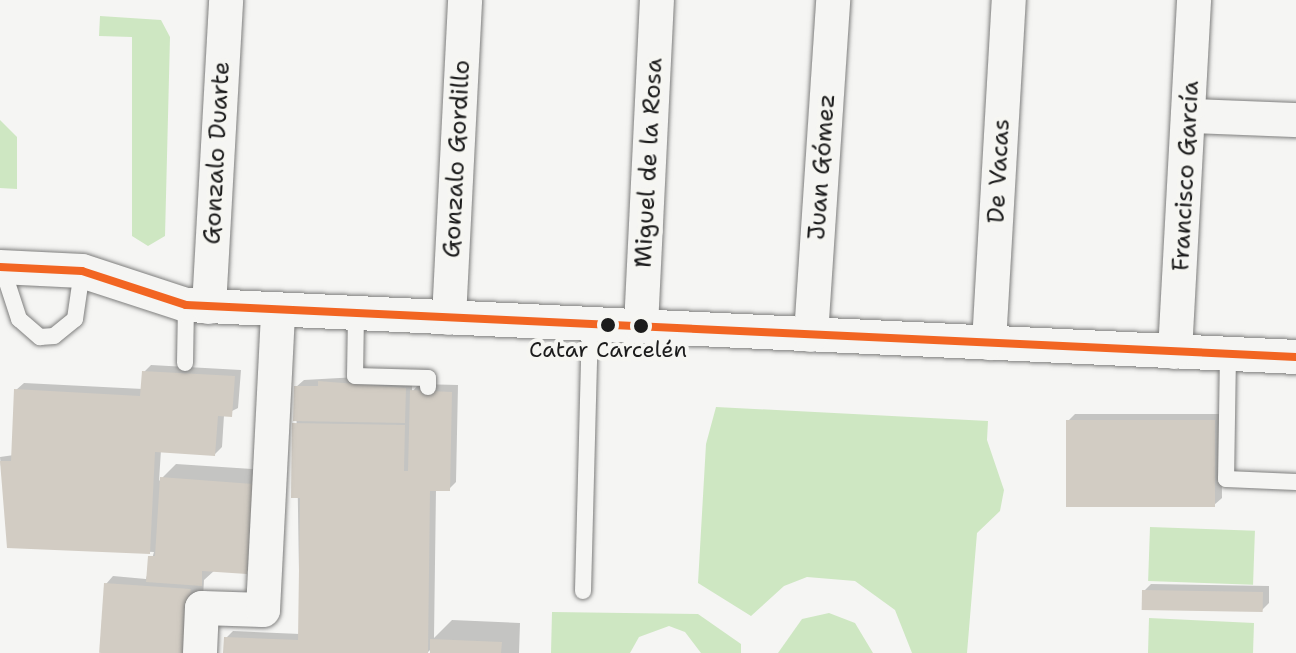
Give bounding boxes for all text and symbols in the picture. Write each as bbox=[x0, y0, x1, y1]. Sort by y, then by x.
street label: Miguel de la Rosa bbox=[629, 57, 669, 269]
street label: Gonzalo Gordillo bbox=[437, 59, 477, 259]
street label: Gonzalo Duarte bbox=[198, 61, 236, 245]
street label: Francisco García bbox=[1167, 80, 1205, 272]
street label: Juan Gómez bbox=[803, 93, 841, 241]
street label: De Vacas bbox=[982, 118, 1016, 224]
marker: Catar Carcelén bbox=[600, 317, 616, 333]
unlabelled marker bbox=[633, 318, 649, 334]
place label: Catar Carcelén bbox=[529, 337, 687, 363]

